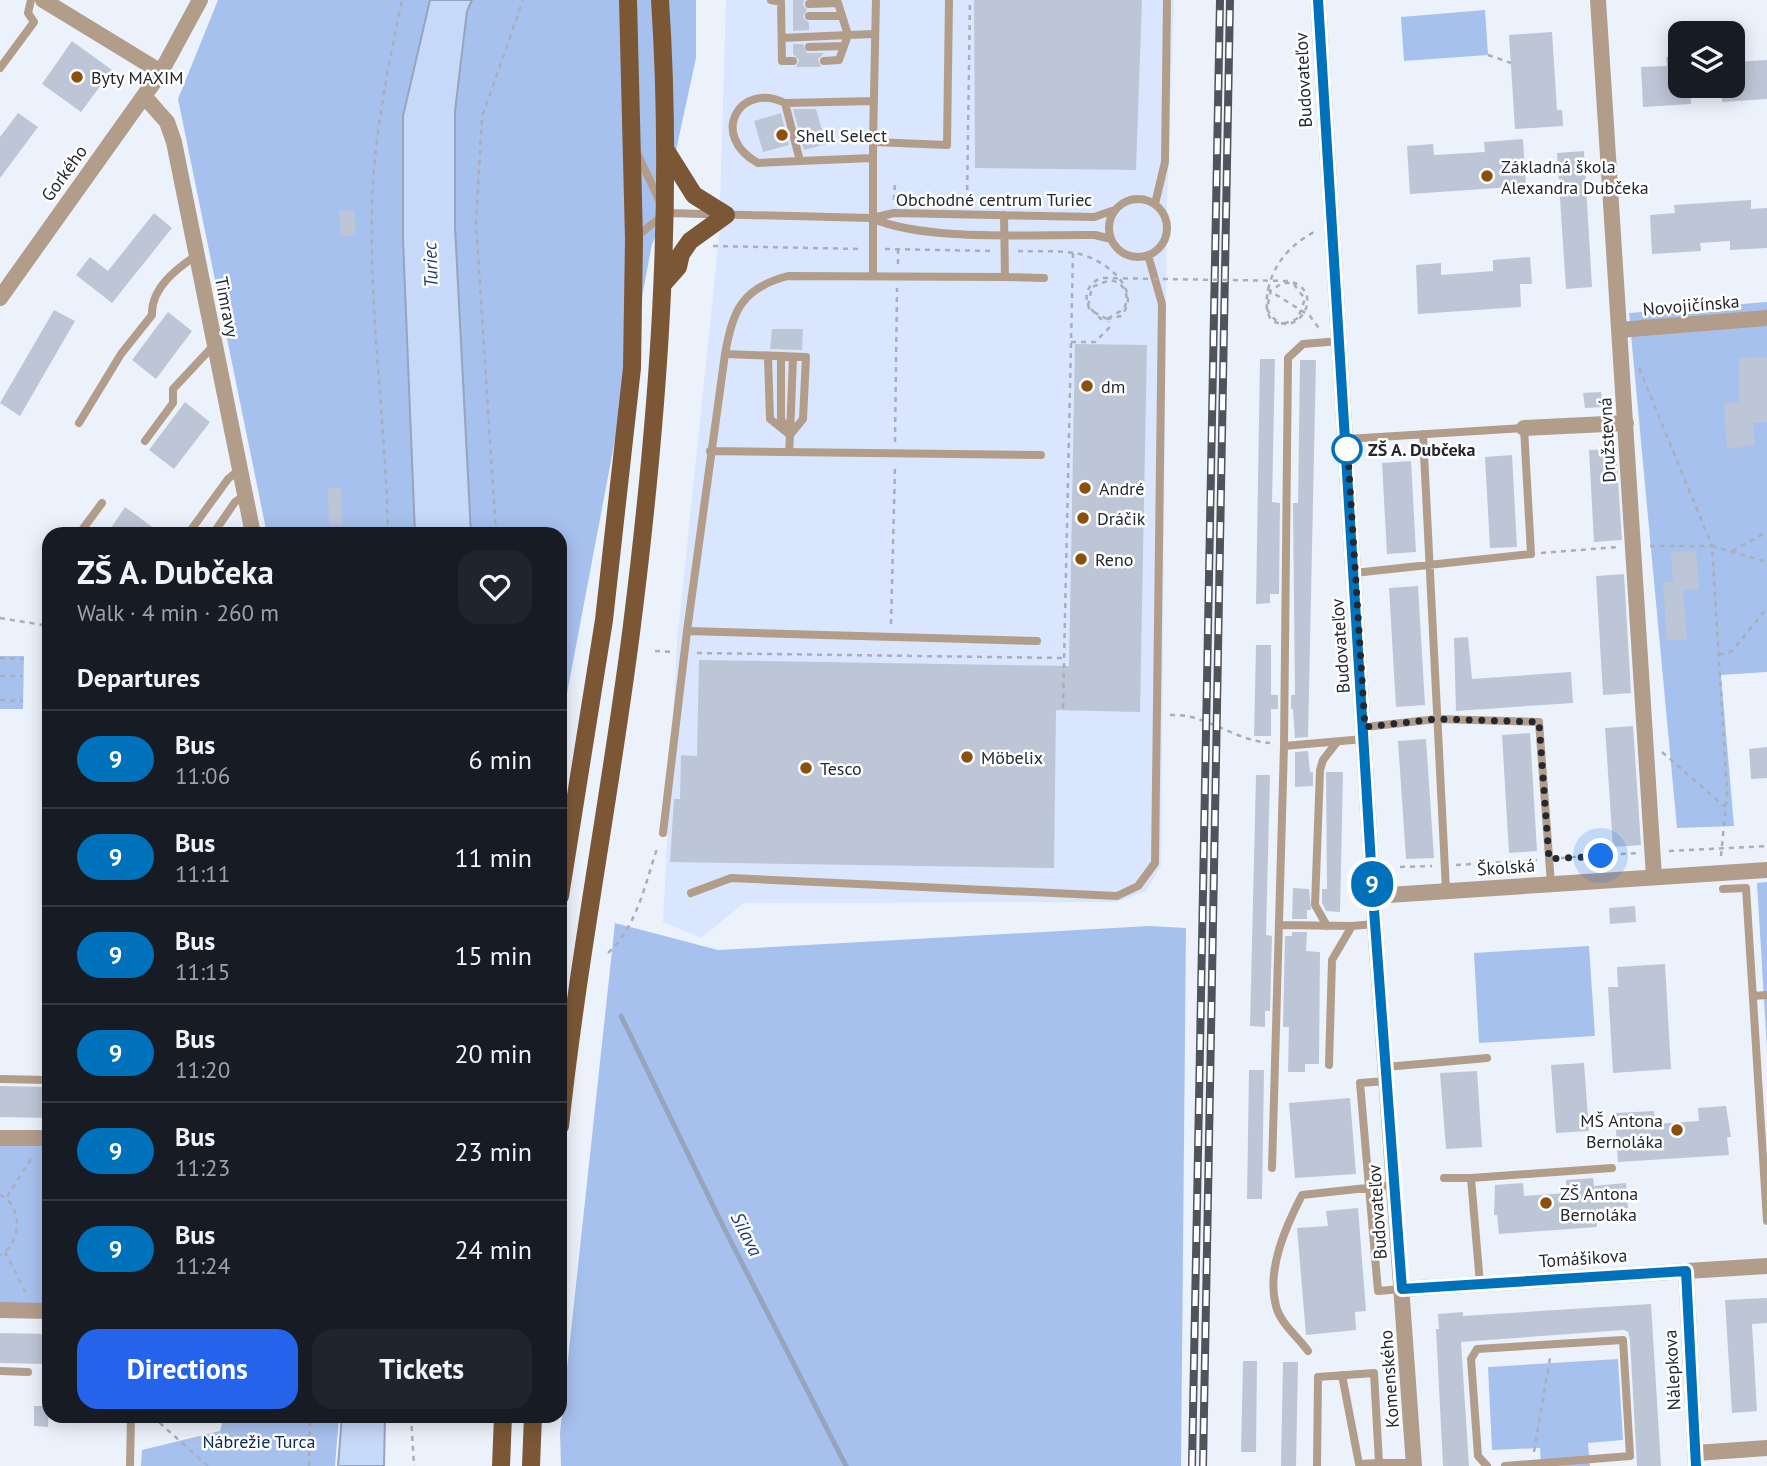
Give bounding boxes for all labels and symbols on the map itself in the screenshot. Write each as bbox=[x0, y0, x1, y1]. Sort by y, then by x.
street label: Budovateľov bbox=[1289, 31, 1317, 128]
place label: Byty MAXIM bbox=[91, 66, 183, 89]
marker: Byty MAXIM bbox=[69, 69, 85, 85]
place label: Shell Select bbox=[796, 124, 887, 147]
marker: Shell Select bbox=[774, 127, 790, 143]
street label: Gorkého bbox=[36, 140, 92, 206]
place label: Základná škola Alexandra Dubčeka bbox=[1501, 155, 1649, 199]
marker: Základná škola Alexandra Dubčeka bbox=[1479, 168, 1495, 184]
street label: Obchodné centrum Turiec bbox=[896, 188, 1092, 211]
water label: Turiec bbox=[417, 241, 443, 288]
street label: Timravy bbox=[210, 275, 244, 340]
street label: Novojičínska bbox=[1642, 289, 1740, 321]
place label: dm bbox=[1101, 375, 1125, 398]
marker: dm bbox=[1079, 378, 1095, 394]
street label: Družstevná bbox=[1593, 397, 1621, 483]
marker: ZŠ A. Dubčeka bbox=[1332, 434, 1362, 464]
place label: ZŠ A. Dubčeka bbox=[1368, 438, 1475, 461]
place label: André bbox=[1099, 477, 1144, 500]
marker: André bbox=[1077, 480, 1093, 496]
place label: Dráčik bbox=[1097, 507, 1146, 530]
marker: Dráčik bbox=[1075, 510, 1091, 526]
place label: Reno bbox=[1095, 548, 1133, 571]
marker: Reno bbox=[1073, 551, 1089, 567]
street label: Budovateľov bbox=[1325, 597, 1355, 694]
place label: Möbelix bbox=[981, 746, 1043, 769]
marker: Möbelix bbox=[959, 749, 975, 765]
place label: Tesco bbox=[820, 757, 862, 780]
marker: Tesco bbox=[798, 760, 814, 776]
your location bbox=[1583, 838, 1618, 873]
street label: Školská bbox=[1476, 854, 1536, 880]
line badge: 9 bbox=[1349, 861, 1395, 907]
place label: MŠ Antona Bernoláka bbox=[1580, 1109, 1663, 1153]
marker: MŠ Antona Bernoláka bbox=[1669, 1122, 1685, 1138]
street label: Budovateľov bbox=[1362, 1163, 1392, 1260]
place label: ZŠ Antona Bernoláka bbox=[1560, 1182, 1638, 1226]
marker: ZŠ Antona Bernoláka bbox=[1538, 1195, 1554, 1211]
water label: Silava bbox=[726, 1208, 769, 1261]
street label: Tomášikova bbox=[1538, 1243, 1628, 1273]
street label: Komenského bbox=[1374, 1329, 1404, 1429]
street label: Nálepkova bbox=[1658, 1329, 1686, 1411]
park label: Nábrežie Turca bbox=[202, 1430, 316, 1453]

